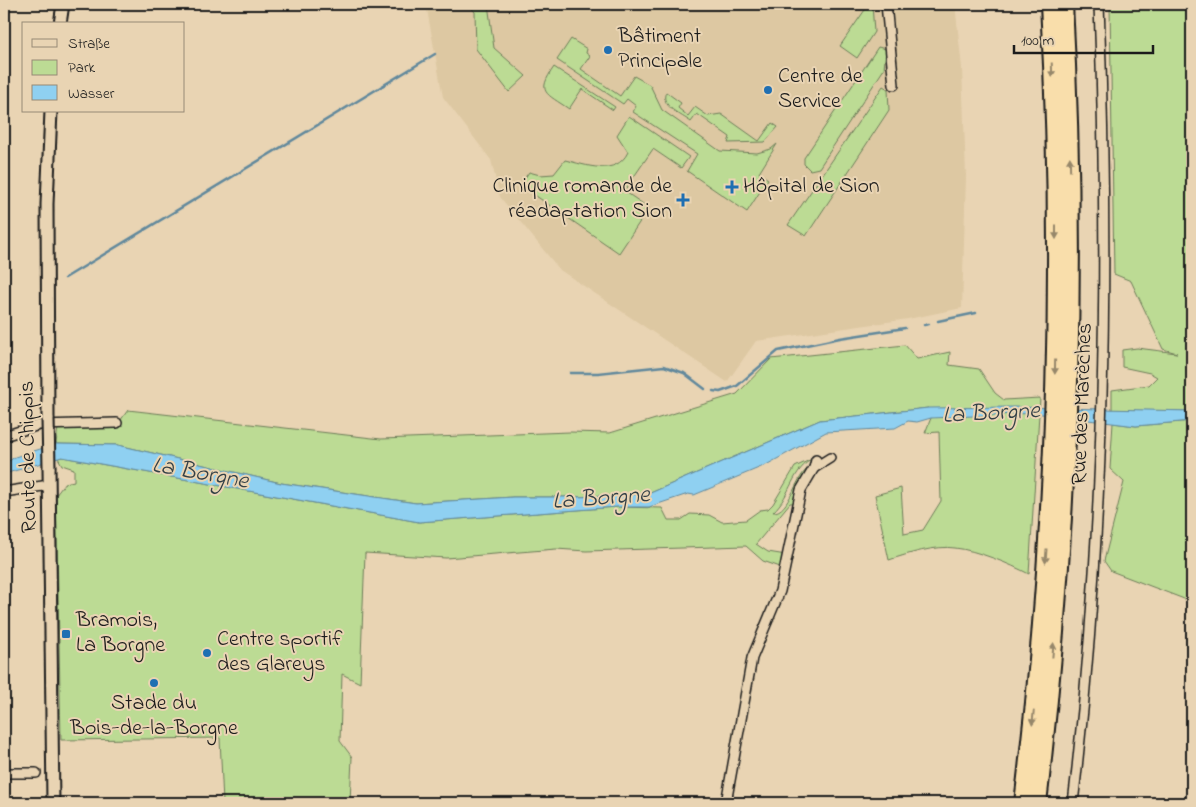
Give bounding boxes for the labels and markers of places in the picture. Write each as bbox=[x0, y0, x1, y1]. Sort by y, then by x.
place label: Bâtiment Principale bbox=[617, 21, 702, 78]
marker: Bâtiment Principale bbox=[602, 44, 614, 56]
place label: Centre de Service bbox=[778, 61, 863, 118]
marker: Centre de Service bbox=[762, 84, 774, 96]
place label: Clinique romande de réadaptation Sion bbox=[492, 171, 672, 228]
place label: Hôpital de Sion bbox=[743, 171, 880, 203]
marker: Hôpital de Sion bbox=[725, 180, 739, 194]
marker: Clinique romande de réadaptation Sion bbox=[676, 193, 690, 207]
place label: Bramois, La Borgne bbox=[75, 605, 165, 663]
place label: Centre sportif des Glareys bbox=[217, 624, 343, 682]
marker: Bramois, La Borgne bbox=[60, 628, 72, 640]
marker: Centre sportif des Glareys bbox=[201, 647, 213, 659]
marker: Stade du Bois-de-la-Borgne bbox=[148, 677, 160, 689]
place label: Stade du Bois-de-la-Borgne bbox=[69, 688, 238, 746]

